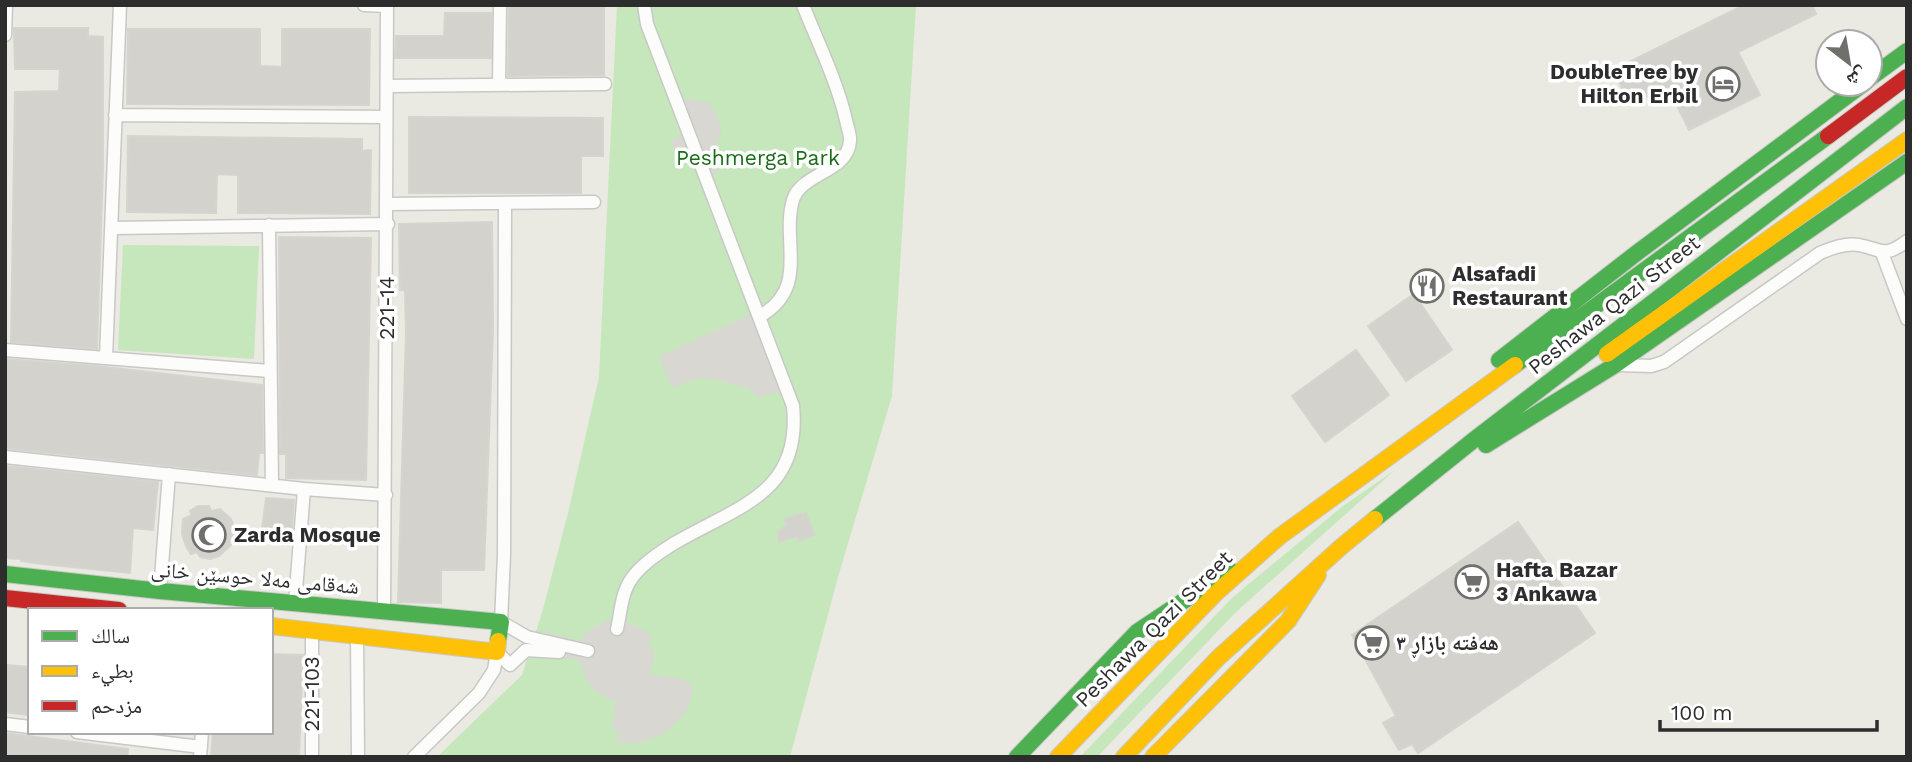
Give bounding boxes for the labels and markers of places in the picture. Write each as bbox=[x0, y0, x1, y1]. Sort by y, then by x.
place label: DoubleTree by Hilton Erbil bbox=[1550, 59, 1698, 108]
hotel icon: DoubleTree by Hilton Erbil bbox=[1704, 65, 1742, 103]
place label: Alsafadi Restaurant bbox=[1452, 261, 1567, 310]
restaurant icon: Alsafadi Restaurant bbox=[1408, 267, 1446, 305]
mosque icon: Zarda Mosque bbox=[190, 516, 228, 554]
place label: Zarda Mosque bbox=[234, 522, 381, 547]
place label: Hafta Bazar 3 Ankawa bbox=[1496, 557, 1618, 606]
supermarket icon: Hafta Bazar 3 Ankawa bbox=[1453, 563, 1491, 601]
supermarket icon: هەفتە بازاڕ ٣ bbox=[1353, 624, 1391, 662]
place label: هەفتە بازاڕ ٣ bbox=[1396, 630, 1499, 659]

